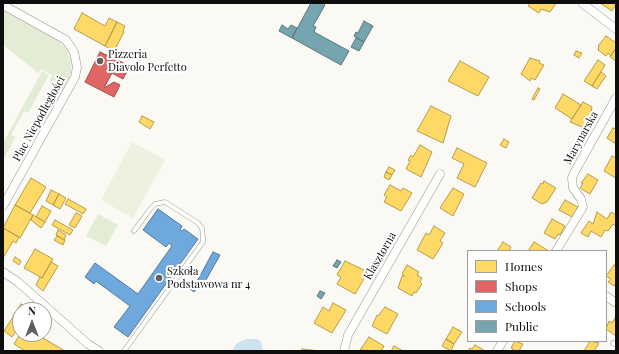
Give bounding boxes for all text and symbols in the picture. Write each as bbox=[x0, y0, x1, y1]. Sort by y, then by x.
place label: Pizzeria Diavolo Perfetto bbox=[108, 48, 187, 74]
marker: Pizzeria Diavolo Perfetto bbox=[95, 56, 105, 66]
street label: Plac Niepodległości bbox=[10, 74, 68, 164]
street label: Marynarska bbox=[561, 109, 601, 167]
street label: Klasztorna bbox=[361, 230, 399, 282]
legend bbox=[467, 250, 607, 342]
text: Homes bbox=[505, 258, 543, 274]
place label: Szkoła Podstawowa nr 4 bbox=[167, 265, 251, 291]
marker: Szkoła Podstawowa nr 4 bbox=[154, 273, 164, 283]
text: Shops bbox=[505, 278, 537, 294]
text: Schools bbox=[505, 298, 546, 314]
north arrow bbox=[12, 302, 52, 342]
text: N bbox=[28, 303, 36, 318]
text: Public bbox=[505, 318, 538, 334]

